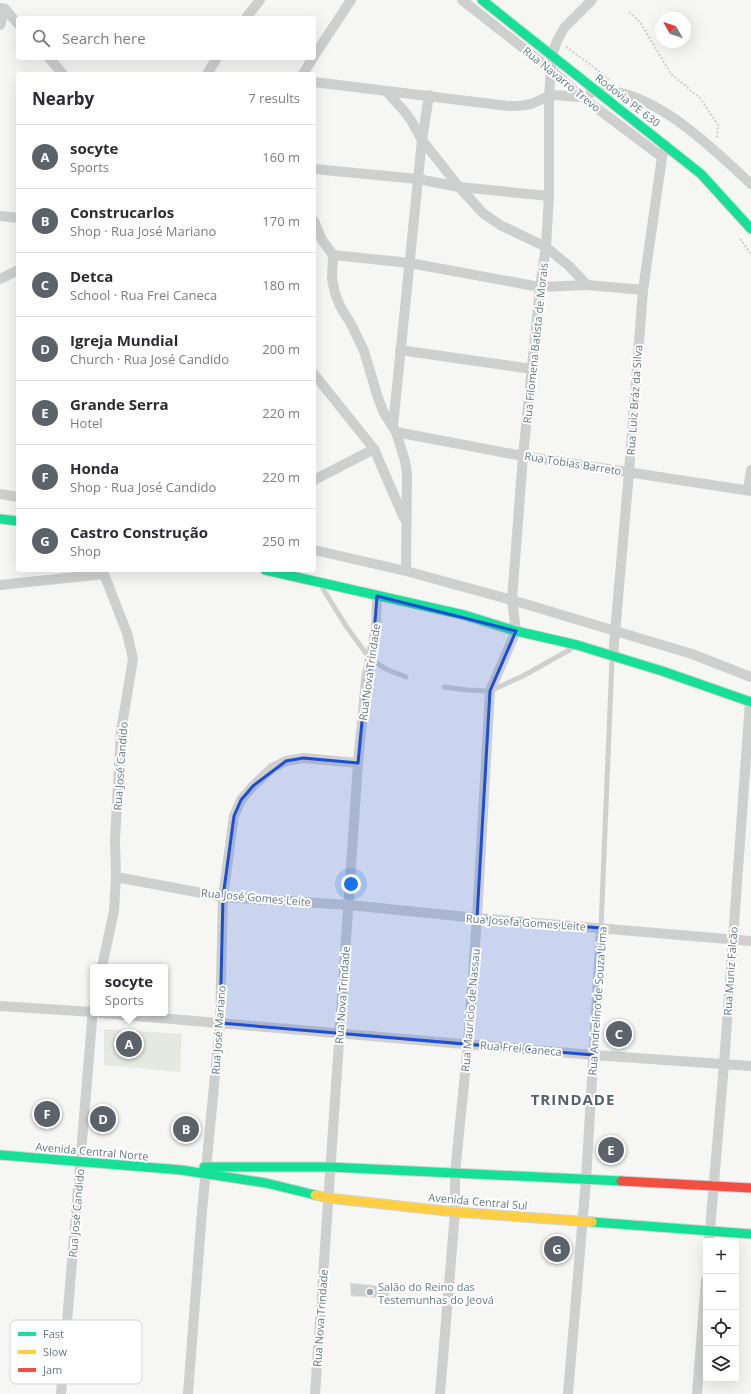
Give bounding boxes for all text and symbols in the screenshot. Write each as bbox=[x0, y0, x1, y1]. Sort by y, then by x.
north arrow bbox=[655, 12, 691, 48]
search box bbox=[16, 16, 316, 60]
icon: search bbox=[30, 27, 52, 49]
text: Search here bbox=[62, 28, 146, 48]
street label: Rua Navarro Trevo bbox=[520, 43, 604, 115]
street label: Rodovia PE 630 bbox=[592, 70, 664, 130]
text: Nearby bbox=[32, 87, 94, 110]
text: 7 results bbox=[248, 89, 300, 107]
text: socyte bbox=[70, 138, 118, 158]
text: A bbox=[41, 148, 49, 166]
text: 160 m bbox=[262, 148, 300, 166]
text: Sports bbox=[70, 158, 109, 176]
text: Construcarlos bbox=[70, 202, 174, 222]
text: B bbox=[41, 212, 49, 230]
text: 170 m bbox=[262, 212, 300, 230]
text: Shop · Rua José Mariano bbox=[70, 222, 216, 240]
street label: Rua Filomena Batista de Morais bbox=[519, 262, 551, 424]
text: Detca bbox=[70, 266, 113, 286]
text: C bbox=[41, 276, 49, 294]
text: 180 m bbox=[262, 276, 300, 294]
text: School · Rua Frei Caneca bbox=[70, 286, 217, 304]
text: Igreja Mundial bbox=[70, 330, 178, 350]
text: D bbox=[40, 340, 50, 358]
text: 200 m bbox=[262, 340, 300, 358]
street label: Rua Luiz Bráz da Silva bbox=[623, 344, 645, 456]
text: Church · Rua José Candido bbox=[70, 350, 229, 368]
text: Grande Serra bbox=[70, 394, 169, 414]
text: E bbox=[41, 404, 49, 422]
text: 220 m bbox=[262, 404, 300, 422]
text: Hotel bbox=[70, 414, 103, 432]
street label: Rua Tobias Barreto bbox=[524, 448, 623, 478]
text: Honda bbox=[70, 458, 119, 478]
text: F bbox=[41, 468, 49, 486]
text: 220 m bbox=[262, 468, 300, 486]
text: Shop · Rua José Candido bbox=[70, 478, 216, 496]
text: Castro Construção bbox=[70, 522, 208, 542]
text: G bbox=[40, 532, 50, 550]
text: 250 m bbox=[262, 532, 300, 550]
text: Shop bbox=[70, 542, 101, 560]
street label: Rua Nova Trindade bbox=[355, 623, 383, 721]
street label: Rua José Candido bbox=[109, 721, 131, 811]
your location bbox=[341, 874, 361, 894]
street label: Rua José Gomes Leite bbox=[200, 885, 312, 909]
street label: Rua Josefa Gomes Leite bbox=[466, 910, 586, 934]
street label: Rua Andrelino de Souza Lima bbox=[584, 926, 610, 1076]
street label: Rua Muniz Falcão bbox=[719, 926, 741, 1016]
street label: Rua Nova Trindade bbox=[331, 946, 353, 1044]
street label: Rua Mauricio de Nassau bbox=[457, 948, 483, 1072]
popup bbox=[90, 964, 168, 1016]
text: socyte bbox=[105, 971, 153, 991]
street label: Rua José Mariano bbox=[207, 985, 229, 1075]
text: Sports bbox=[105, 991, 144, 1009]
pin: C bbox=[606, 1019, 632, 1049]
pin: A bbox=[116, 1029, 142, 1059]
street label: Rua Frei Caneca bbox=[480, 1037, 562, 1059]
district label: TRINDADE bbox=[531, 1089, 615, 1109]
pin: F bbox=[34, 1099, 60, 1129]
pin: D bbox=[90, 1104, 116, 1134]
pin: B bbox=[173, 1114, 199, 1144]
pin: E bbox=[598, 1135, 624, 1165]
street label: Avenida Central Norte bbox=[35, 1139, 149, 1163]
street label: Rua José Candido bbox=[65, 1168, 87, 1258]
street label: Avenida Central Sul bbox=[428, 1189, 528, 1213]
pin: G bbox=[544, 1234, 570, 1264]
map controls bbox=[703, 1238, 739, 1382]
button: + bbox=[703, 1238, 739, 1274]
street label: Rua Nova Trindade bbox=[309, 1269, 331, 1367]
button: − bbox=[703, 1274, 739, 1310]
place label: Salão do Reino das Testemunhas do Jeová bbox=[378, 1279, 494, 1307]
marker: Salão do Reino das Testemunhas do Jeová bbox=[365, 1287, 375, 1297]
button: locate bbox=[703, 1310, 739, 1346]
legend bbox=[10, 1320, 142, 1384]
text: Fast bbox=[43, 1326, 64, 1341]
text: Slow bbox=[43, 1344, 67, 1359]
button: layers bbox=[703, 1346, 739, 1382]
text: Jam bbox=[42, 1362, 62, 1377]

